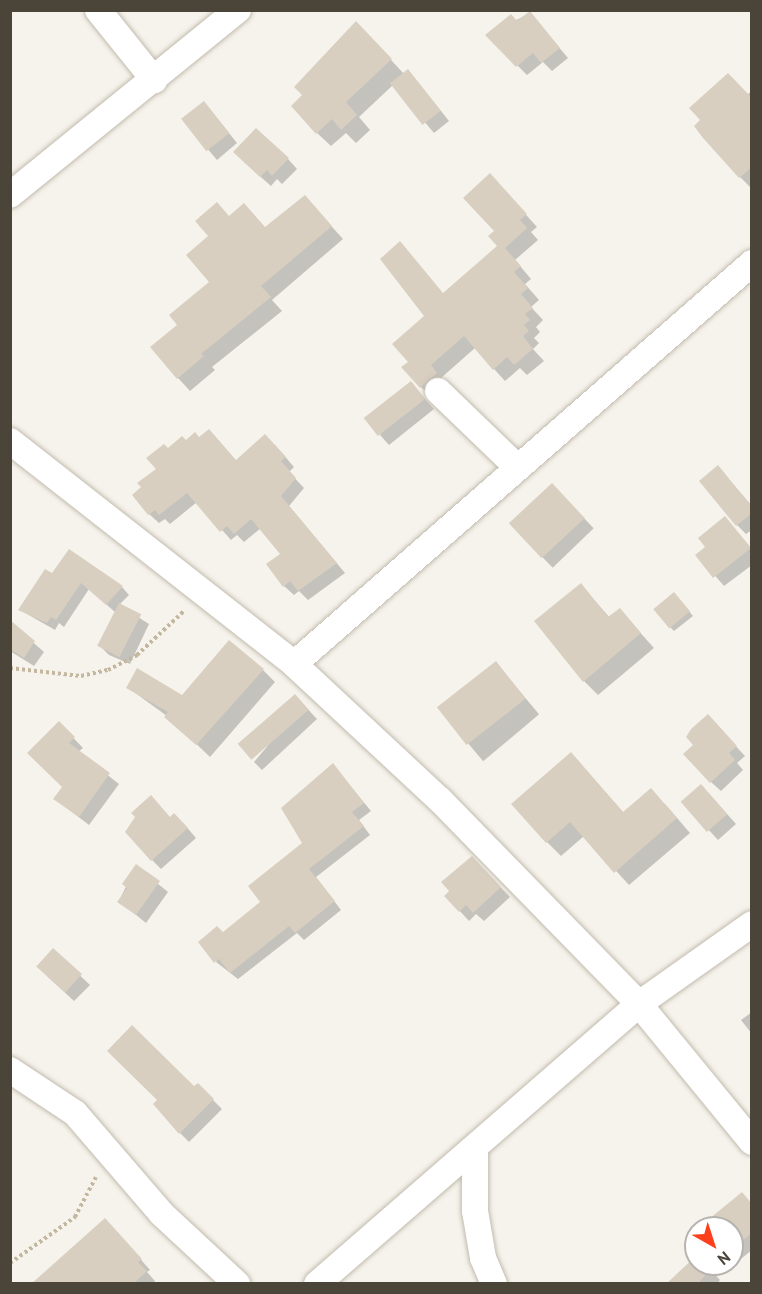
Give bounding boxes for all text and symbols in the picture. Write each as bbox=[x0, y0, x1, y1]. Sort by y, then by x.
north arrow bbox=[684, 1216, 744, 1276]
text: N bbox=[714, 1247, 734, 1270]

